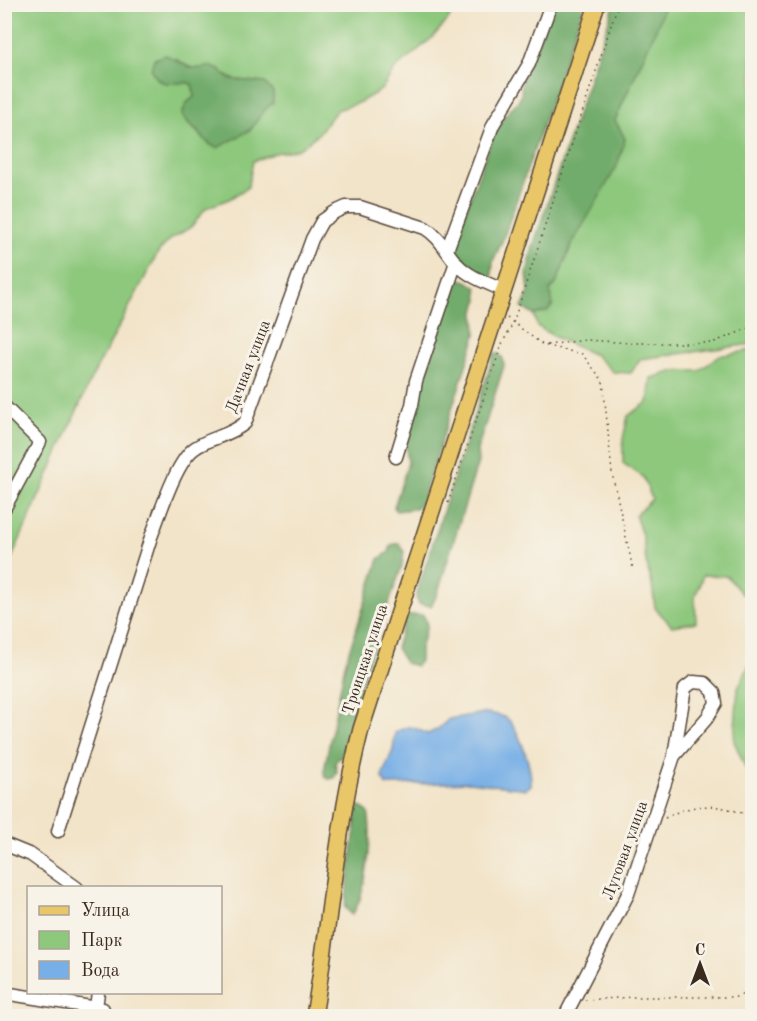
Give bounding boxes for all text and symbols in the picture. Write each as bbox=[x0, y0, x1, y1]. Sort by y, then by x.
street label: Дачная улица bbox=[224, 318, 274, 415]
street label: Троицкая улица bbox=[341, 603, 391, 717]
street label: Луговая улица bbox=[601, 799, 651, 902]
legend bbox=[27, 886, 222, 994]
text: Улица bbox=[81, 902, 130, 920]
text: Парк bbox=[81, 932, 122, 950]
north arrow bbox=[670, 934, 730, 994]
text: С bbox=[695, 943, 705, 959]
text: Вода bbox=[81, 962, 120, 980]

